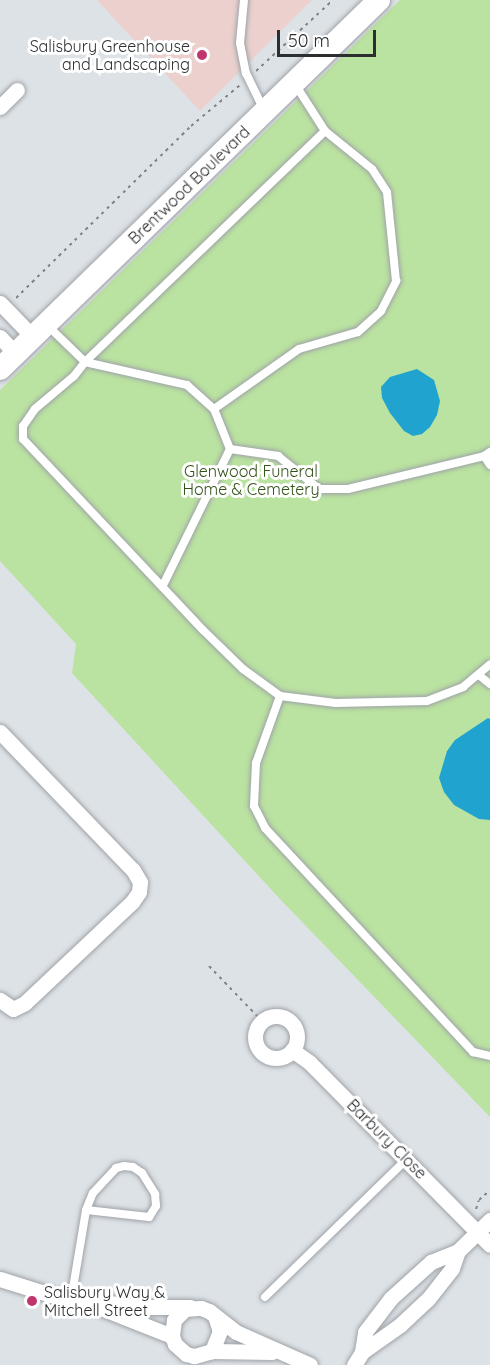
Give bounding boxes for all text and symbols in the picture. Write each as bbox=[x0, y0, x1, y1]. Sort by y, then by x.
scale bar bbox=[280, 18, 379, 56]
text: 50 m bbox=[288, 29, 330, 52]
place label: Salisbury Greenhouse and Landscaping bbox=[30, 36, 190, 74]
marker: Salisbury Greenhouse and Landscaping bbox=[195, 48, 209, 62]
street label: Brentwood Boulevard bbox=[124, 122, 254, 248]
park label: Glenwood Funeral Home & Cemetery bbox=[182, 461, 320, 499]
street label: Barbury Close bbox=[343, 1095, 431, 1183]
place label: Salisbury Way & Mitchell Street bbox=[44, 1282, 165, 1320]
marker: Salisbury Way & Mitchell Street bbox=[25, 1294, 39, 1308]

